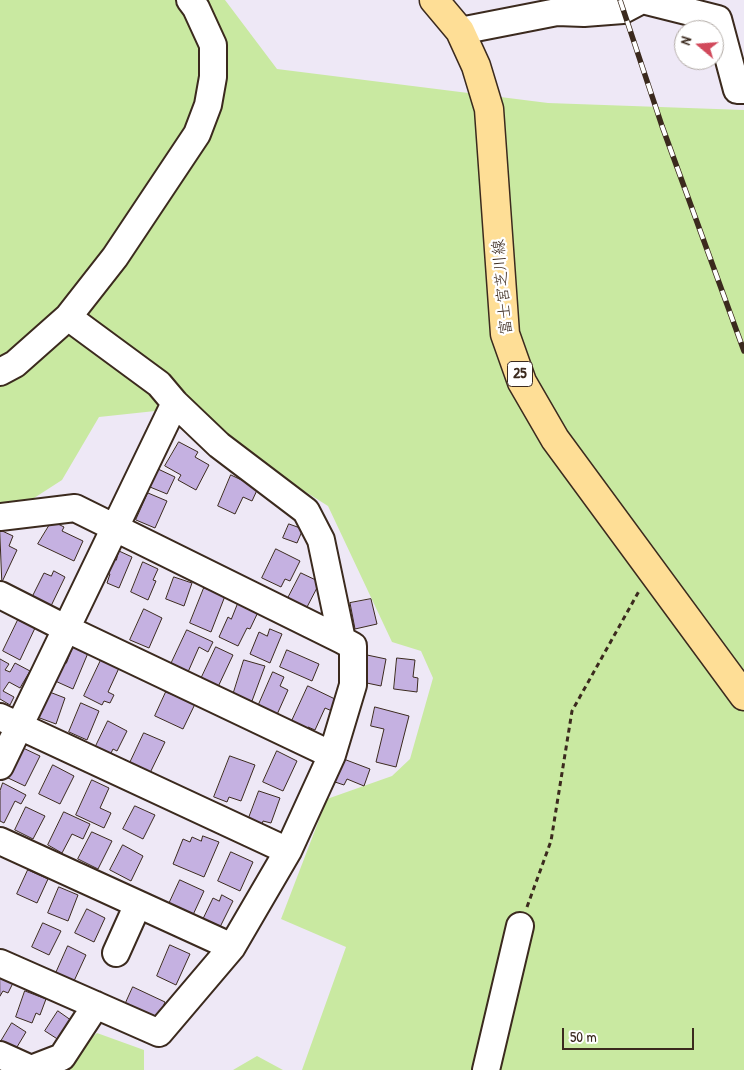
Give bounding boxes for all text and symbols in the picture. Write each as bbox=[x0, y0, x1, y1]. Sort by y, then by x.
north arrow bbox=[674, 20, 724, 70]
text: N bbox=[675, 34, 695, 47]
street label: 富士宮芝川線 bbox=[489, 238, 517, 336]
road number: 25 bbox=[508, 362, 532, 386]
scale bar bbox=[564, 1018, 696, 1050]
text: 50 m bbox=[570, 1026, 597, 1047]

